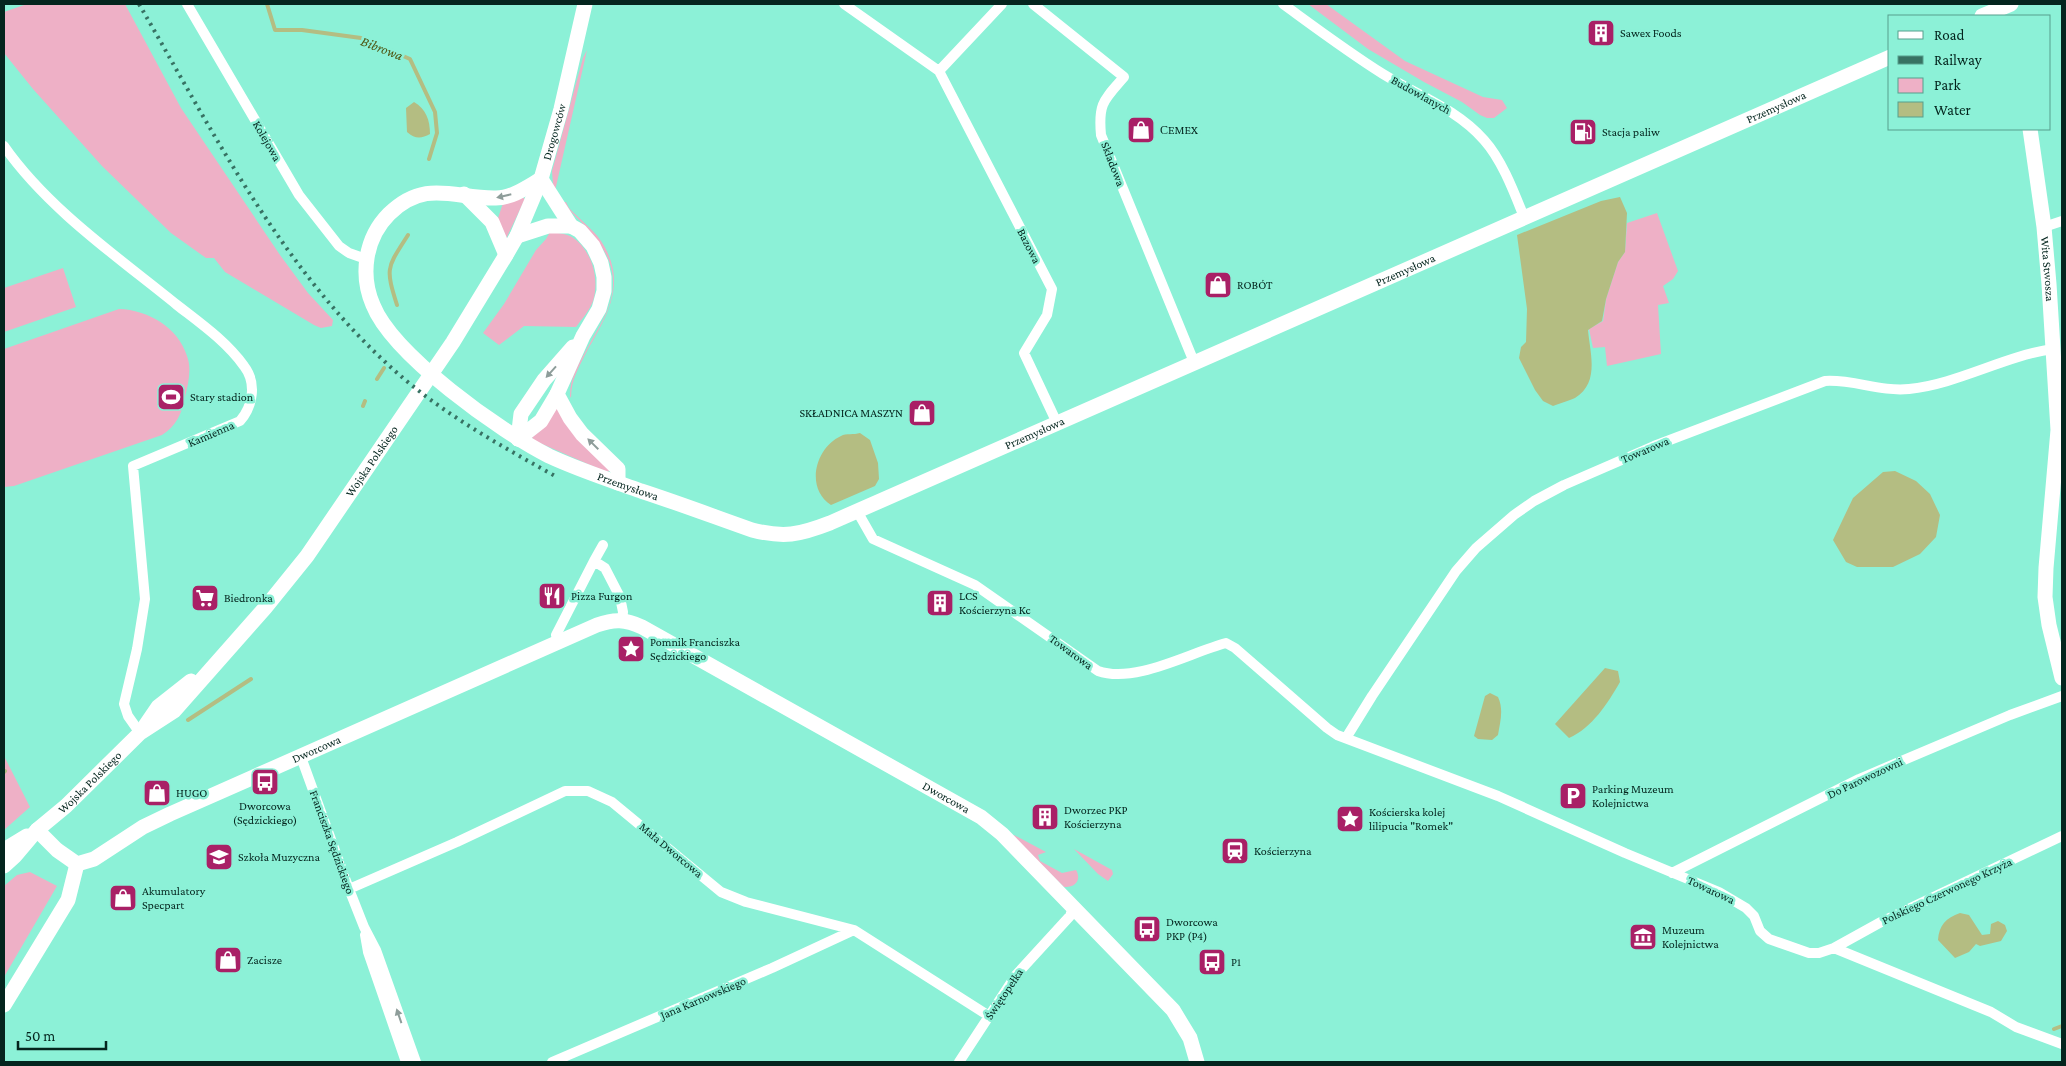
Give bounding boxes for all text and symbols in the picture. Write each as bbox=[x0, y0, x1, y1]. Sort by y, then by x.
legend bbox=[1888, 15, 2051, 130]
building icon: Sawex Foods bbox=[1586, 18, 1616, 48]
place label: Sawex Foods bbox=[1620, 26, 1682, 40]
text: Road bbox=[1934, 27, 1965, 43]
water label: Bibrowa bbox=[359, 33, 406, 63]
text: Railway bbox=[1934, 52, 1982, 69]
street label: Budowlanych bbox=[1389, 73, 1454, 117]
text: Park bbox=[1934, 77, 1961, 93]
street label: Przemysłowa bbox=[1744, 88, 1809, 126]
street label: Drogowców bbox=[540, 102, 569, 162]
text: Water bbox=[1934, 102, 1971, 118]
shop icon: СEMEX bbox=[1126, 115, 1156, 145]
fuel station icon: Stacja paliw bbox=[1568, 117, 1598, 147]
street label: Kolejowa bbox=[250, 118, 284, 164]
place label: СEMEX bbox=[1160, 123, 1198, 137]
place label: Stacja paliw bbox=[1602, 125, 1660, 139]
street label: Składowa bbox=[1098, 140, 1128, 189]
one-way arrow bbox=[495, 193, 511, 201]
street label: Bazowa bbox=[1014, 226, 1044, 266]
street label: Wita Stwosza bbox=[2038, 236, 2057, 302]
street label: Przemysłowa bbox=[1373, 251, 1438, 289]
shop icon: ROBÓT bbox=[1203, 270, 1233, 300]
place label: ROBÓT bbox=[1237, 278, 1273, 292]
one-way arrow bbox=[545, 366, 556, 379]
sports icon: Stary stadion bbox=[156, 382, 186, 412]
place label: Stary stadion bbox=[190, 390, 254, 404]
shop icon: SKŁADNICA MASZYN bbox=[907, 398, 937, 428]
place label: SKŁADNICA MASZYN bbox=[799, 406, 903, 420]
street label: Przemysłowa bbox=[1003, 414, 1067, 452]
street label: Kamienna bbox=[186, 418, 237, 450]
street label: Wojska Polskiego bbox=[342, 423, 401, 500]
street label: Towarowa bbox=[1619, 434, 1671, 466]
one-way arrow bbox=[587, 439, 599, 451]
street label: Przemysłowa bbox=[596, 469, 661, 503]
restaurant icon: Pizza Furgon bbox=[537, 581, 567, 611]
supermarket icon: Biedronka bbox=[190, 583, 220, 613]
building icon: LCS Kościerzyna Kc bbox=[925, 588, 955, 618]
place label: Pizza Furgon bbox=[571, 589, 633, 603]
place label: LCS Kościerzyna Kc bbox=[959, 589, 1031, 617]
place label: Biedronka bbox=[224, 591, 273, 605]
street label: Towarowa bbox=[1046, 631, 1096, 673]
place icon: Pomnik Franciszka Sędzickiego bbox=[616, 634, 646, 664]
place label: Pomnik Franciszka Sędzickiego bbox=[650, 635, 740, 663]
street label: Dworcowa bbox=[290, 732, 343, 766]
street label: Wojska Polskiego bbox=[55, 748, 124, 817]
street label: Do Parowozowni bbox=[1825, 754, 1905, 802]
bus stop icon: Dworcowa (Sędzickiego) bbox=[250, 767, 280, 797]
shop icon: HUGO bbox=[142, 778, 172, 808]
street label: Dworcowa bbox=[920, 779, 973, 816]
parking icon: Parking Muzeum Kolejnictwa bbox=[1558, 781, 1588, 811]
place label: Parking Muzeum Kolejnictwa bbox=[1592, 782, 1674, 810]
place label: HUGO bbox=[176, 786, 207, 800]
street label: Franciszka Sędzickiego bbox=[307, 788, 357, 896]
place label: Dworcowa (Sędzickiego) bbox=[233, 799, 297, 827]
building icon: Dworzec PKP Kościerzyna bbox=[1030, 802, 1060, 832]
place label: Dworzec PKP Kościerzyna bbox=[1064, 803, 1127, 831]
place icon: Kościerska kolej lilipucia "Romek" bbox=[1335, 804, 1365, 834]
place label: Kościerska kolej lilipucia "Romek" bbox=[1369, 805, 1453, 833]
street label: Mała Dworcowa bbox=[637, 819, 706, 881]
station icon: Kościerzyna bbox=[1220, 836, 1250, 866]
school or university icon: Szkoła Muzyczna bbox=[204, 842, 234, 872]
place label: Kościerzyna bbox=[1254, 844, 1312, 858]
place label: Szkoła Muzyczna bbox=[238, 850, 321, 864]
street label: Polskiego Czerwonego Krzyża bbox=[1880, 854, 2015, 927]
street label: Towarowa bbox=[1685, 873, 1737, 907]
shop icon: Akumulatory Specpart bbox=[108, 883, 138, 913]
place label: Akumulatory Specpart bbox=[142, 884, 206, 912]
bus stop icon: Dworcowa PKP (P4) bbox=[1132, 914, 1162, 944]
place label: Dworcowa PKP (P4) bbox=[1166, 915, 1218, 943]
museum icon: Muzeum Kolejnictwa bbox=[1628, 922, 1658, 952]
place label: Muzeum Kolejnictwa bbox=[1662, 923, 1719, 951]
shop icon: Zacisze bbox=[213, 945, 243, 975]
bus stop icon: P1 bbox=[1197, 947, 1227, 977]
place label: Zacisze bbox=[247, 953, 282, 967]
place label: P1 bbox=[1231, 955, 1241, 969]
street label: Świętopełka bbox=[982, 965, 1026, 1022]
street label: Jana Karnowskiego bbox=[657, 974, 748, 1023]
one-way arrow bbox=[395, 1009, 402, 1024]
scale bar bbox=[18, 1018, 105, 1050]
text: 50 m bbox=[25, 1028, 55, 1044]

